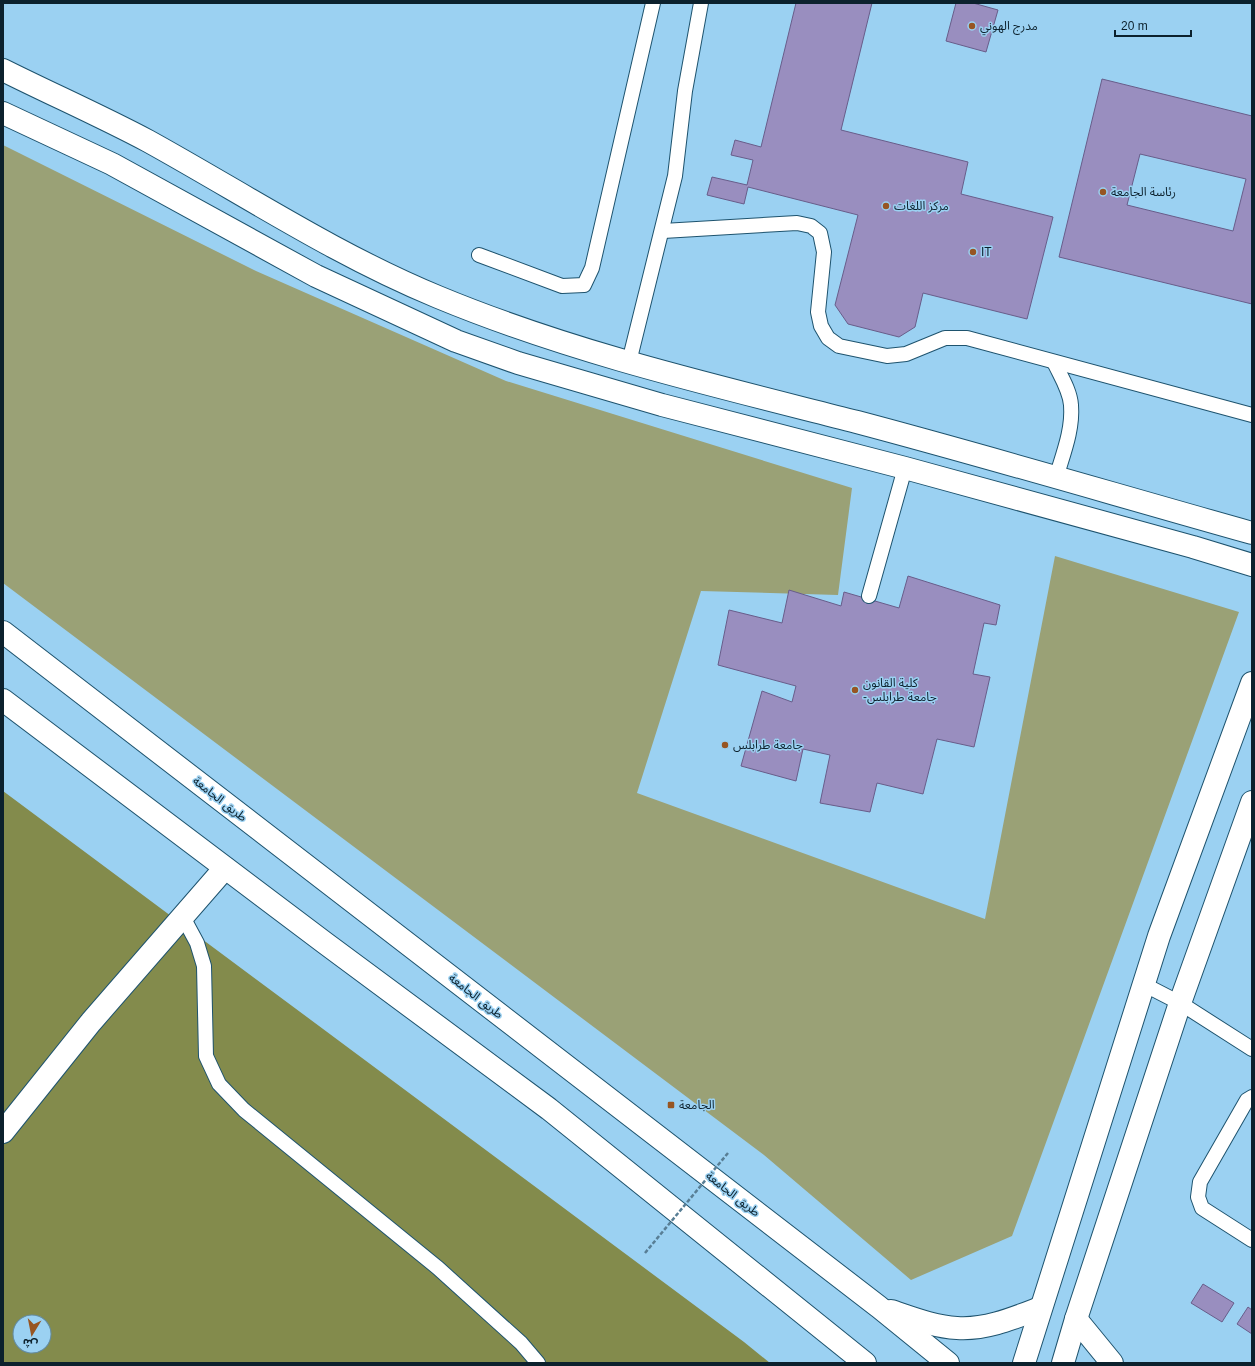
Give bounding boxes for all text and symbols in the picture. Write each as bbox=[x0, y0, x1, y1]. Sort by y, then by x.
scale bar bbox=[1115, 12, 1191, 38]
place label: مدرج الهوني bbox=[980, 19, 1038, 36]
text: 20 m bbox=[1121, 19, 1148, 33]
marker: مدرج الهوني bbox=[967, 21, 977, 31]
place label: رئاسة الجامعة bbox=[1111, 185, 1176, 199]
marker: رئاسة الجامعة bbox=[1098, 187, 1108, 197]
place label: مركز اللغات bbox=[894, 199, 949, 213]
marker: مركز اللغات bbox=[881, 201, 891, 211]
place label: IT bbox=[981, 245, 992, 259]
marker: IT bbox=[968, 247, 978, 257]
place label: كلية القانون -جامعة طرابلس bbox=[863, 676, 937, 704]
marker: كلية القانون -جامعة طرابلس bbox=[850, 685, 860, 695]
place label: جامعة طرابلس bbox=[733, 738, 803, 752]
marker: جامعة طرابلس bbox=[720, 740, 730, 750]
street label: طريق الجامعة bbox=[190, 774, 250, 825]
street label: طريق الجامعة bbox=[446, 971, 506, 1022]
place label: الجامعة bbox=[679, 1098, 715, 1112]
marker: الجامعة bbox=[666, 1100, 676, 1110]
street label: طريق الجامعة bbox=[703, 1169, 763, 1220]
north arrow bbox=[12, 1314, 52, 1354]
text: ش bbox=[22, 1336, 39, 1351]

